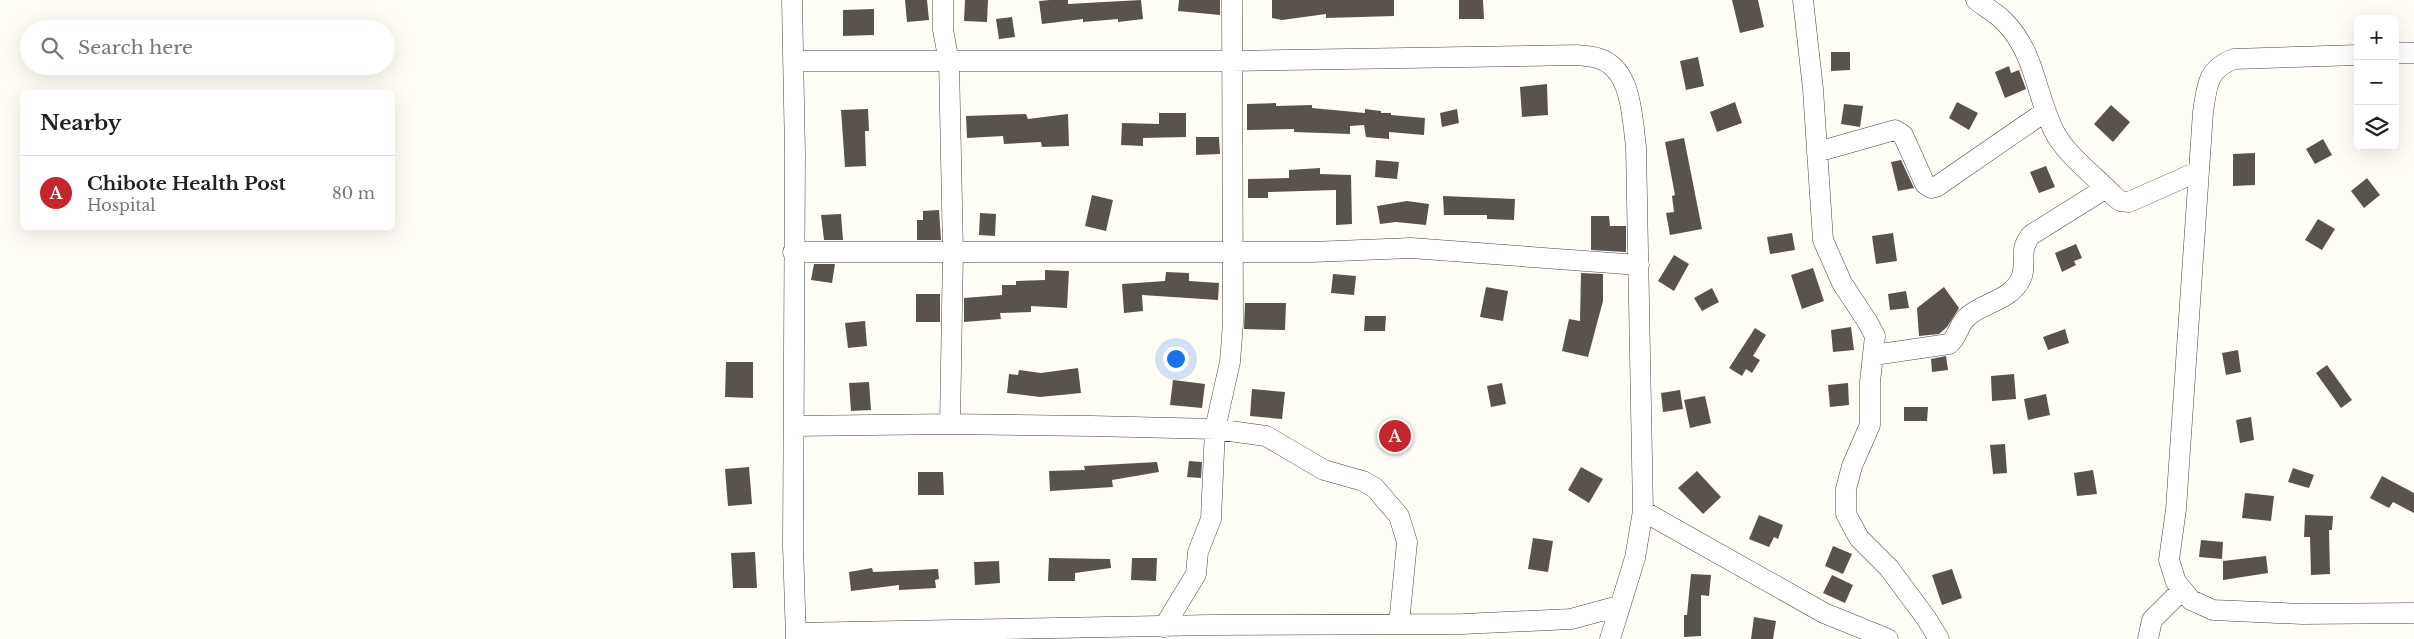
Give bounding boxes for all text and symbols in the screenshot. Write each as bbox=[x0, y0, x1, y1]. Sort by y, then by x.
map controls bbox=[2354, 15, 2399, 150]
button: + bbox=[2354, 15, 2399, 60]
search box bbox=[20, 20, 395, 75]
icon: search bbox=[38, 34, 66, 62]
text: Search here bbox=[78, 36, 193, 59]
button: − bbox=[2354, 60, 2399, 105]
button: layers bbox=[2354, 105, 2399, 150]
text: Nearby bbox=[40, 110, 121, 136]
text: Chibote Health Post bbox=[87, 172, 286, 195]
text: A bbox=[50, 183, 62, 203]
text: 80 m bbox=[332, 183, 375, 203]
text: Hospital bbox=[87, 195, 156, 215]
your location bbox=[1163, 346, 1189, 372]
pin: A bbox=[1379, 417, 1411, 455]

